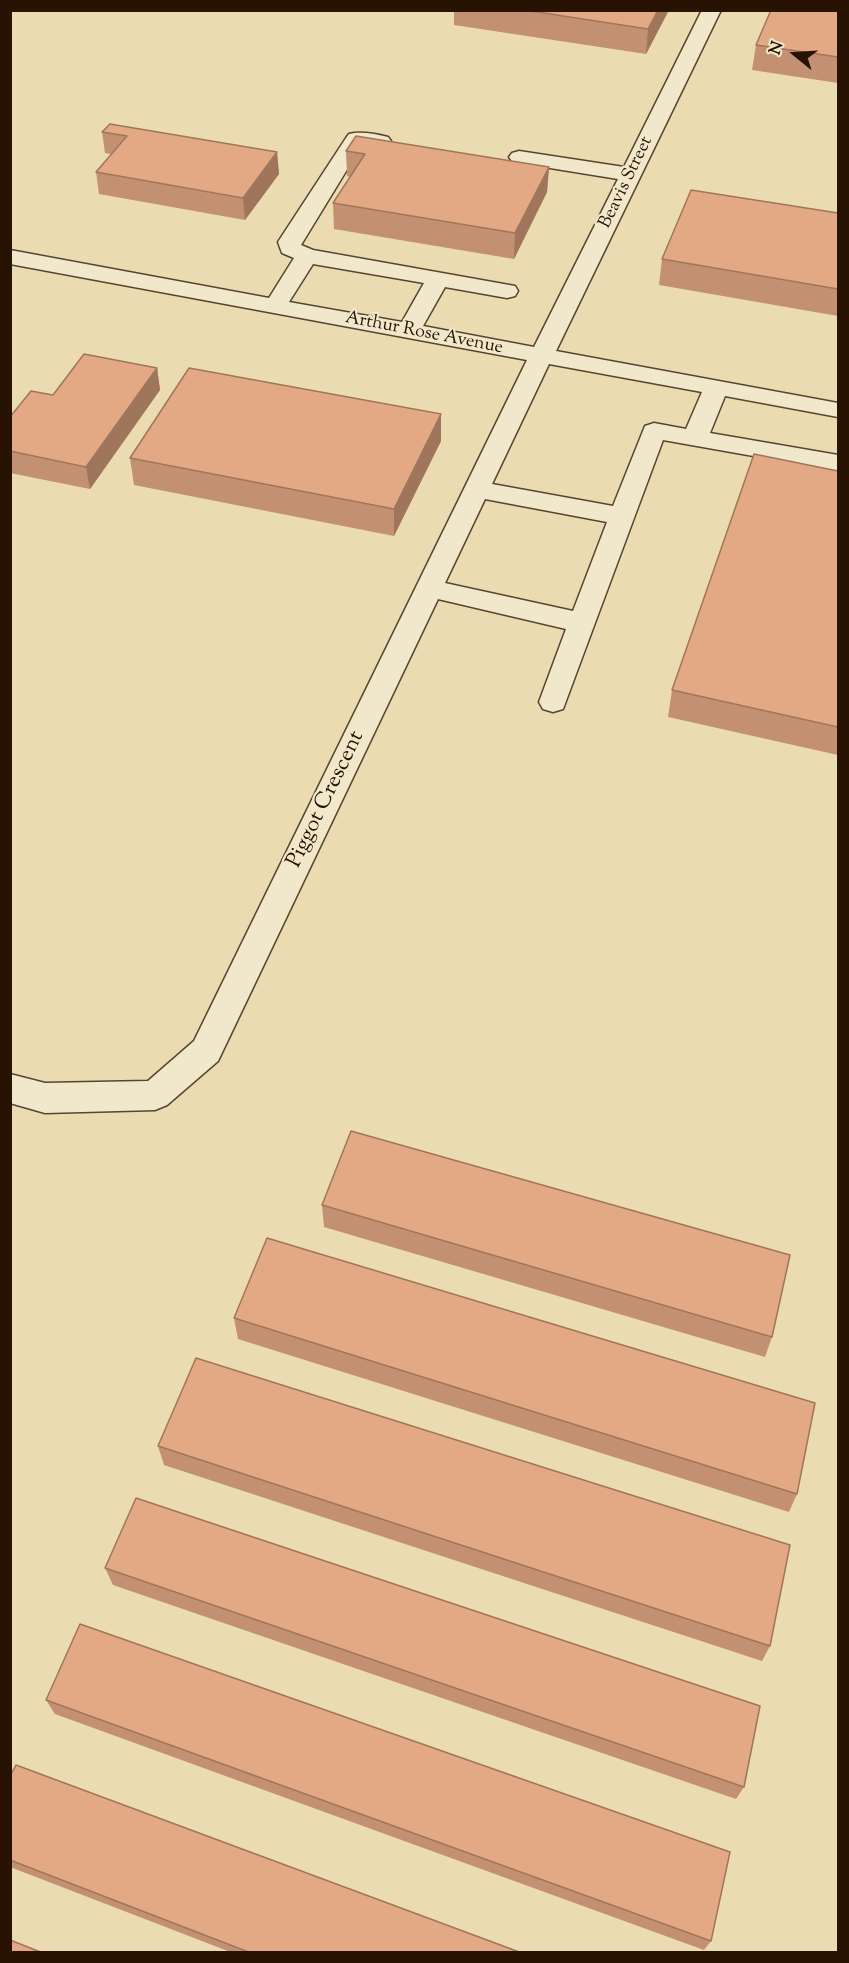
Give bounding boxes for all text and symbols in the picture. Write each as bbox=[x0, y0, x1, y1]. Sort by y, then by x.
north arrow bbox=[765, 24, 825, 84]
text: N bbox=[764, 39, 790, 58]
street label: Beavis Street bbox=[595, 133, 659, 233]
street label: Arthur Rose Avenue bbox=[343, 308, 505, 360]
street label: Piggot Crescent bbox=[283, 727, 371, 873]

